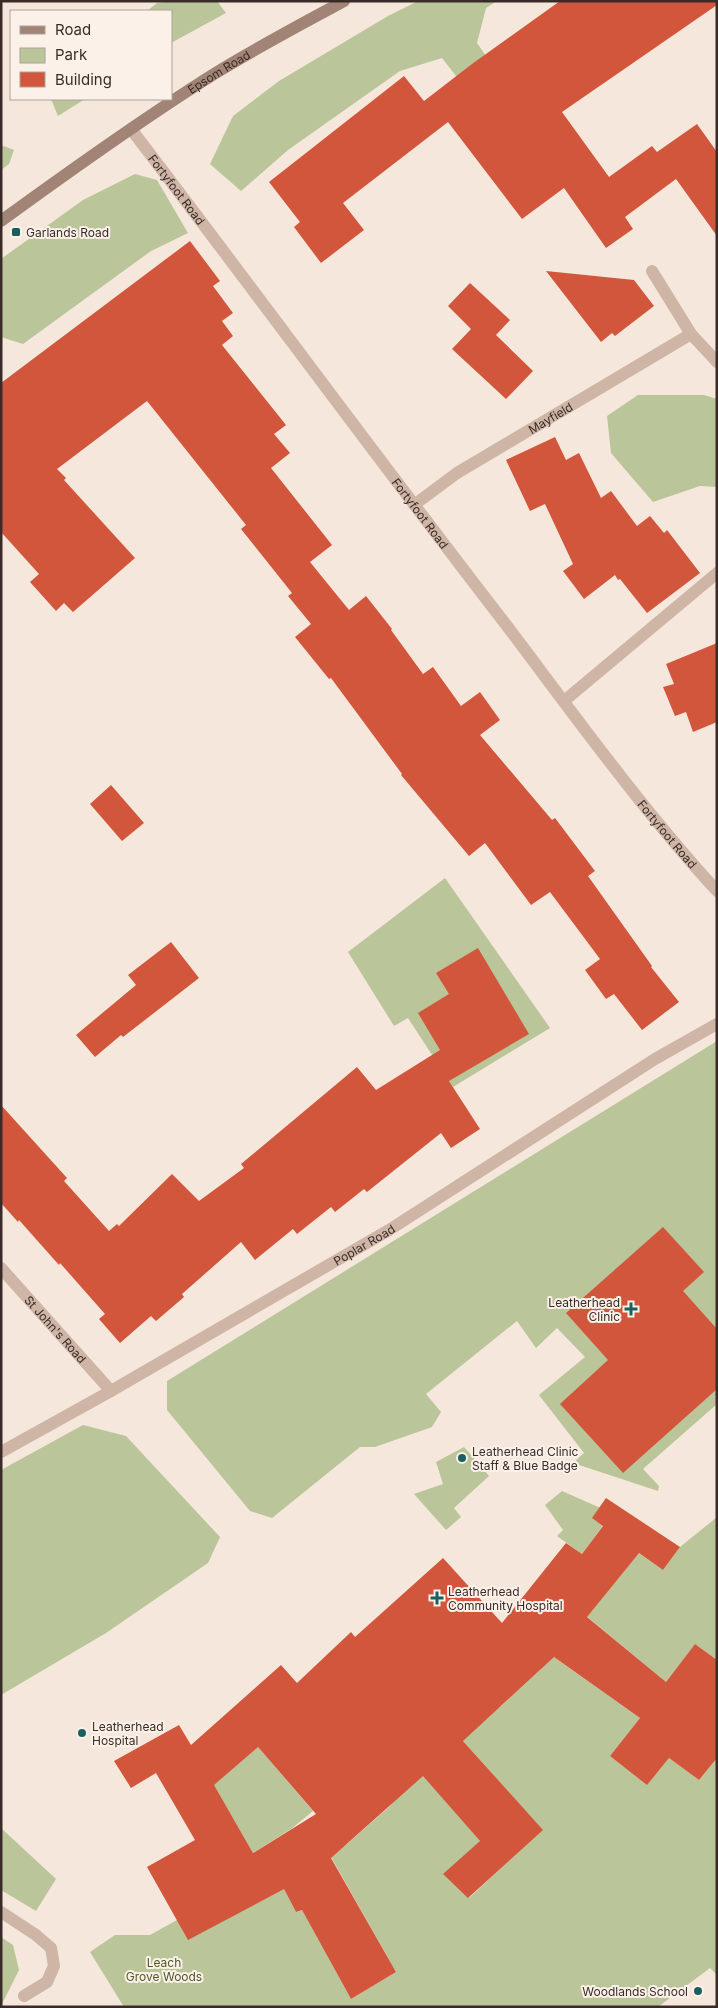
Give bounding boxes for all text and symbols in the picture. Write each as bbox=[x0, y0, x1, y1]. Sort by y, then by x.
legend bbox=[10, 10, 172, 100]
text: Road bbox=[55, 20, 91, 39]
text: Park bbox=[55, 45, 88, 64]
street label: Epsom Road bbox=[184, 47, 253, 97]
text: Building bbox=[55, 70, 112, 89]
street label: Fortyfoot Road bbox=[145, 151, 208, 228]
place label: Garlands Road bbox=[26, 225, 109, 240]
marker: Garlands Road bbox=[10, 226, 22, 238]
street label: Mayfield bbox=[525, 399, 575, 437]
street label: Fortyfoot Road bbox=[389, 475, 452, 551]
street label: Fortyfoot Road bbox=[635, 797, 700, 871]
street label: Poplar Road bbox=[330, 1221, 398, 1268]
street label: St John's Road bbox=[22, 1292, 90, 1366]
place label: Leatherhead Clinic bbox=[548, 1295, 620, 1324]
marker: Leatherhead Clinic bbox=[624, 1302, 638, 1316]
place label: Leatherhead Clinic Staff & Blue Badge bbox=[472, 1444, 579, 1473]
marker: Leatherhead Clinic Staff & Blue Badge bbox=[456, 1452, 468, 1464]
place label: Leatherhead Community Hospital bbox=[448, 1584, 563, 1613]
marker: Leatherhead Community Hospital bbox=[430, 1591, 444, 1605]
place label: Leatherhead Hospital bbox=[92, 1719, 164, 1748]
marker: Leatherhead Hospital bbox=[76, 1727, 88, 1739]
park label: Leach Grove Woods bbox=[126, 1955, 202, 1984]
place label: Woodlands School bbox=[582, 1984, 688, 1999]
marker: Woodlands School bbox=[692, 1985, 704, 1997]

